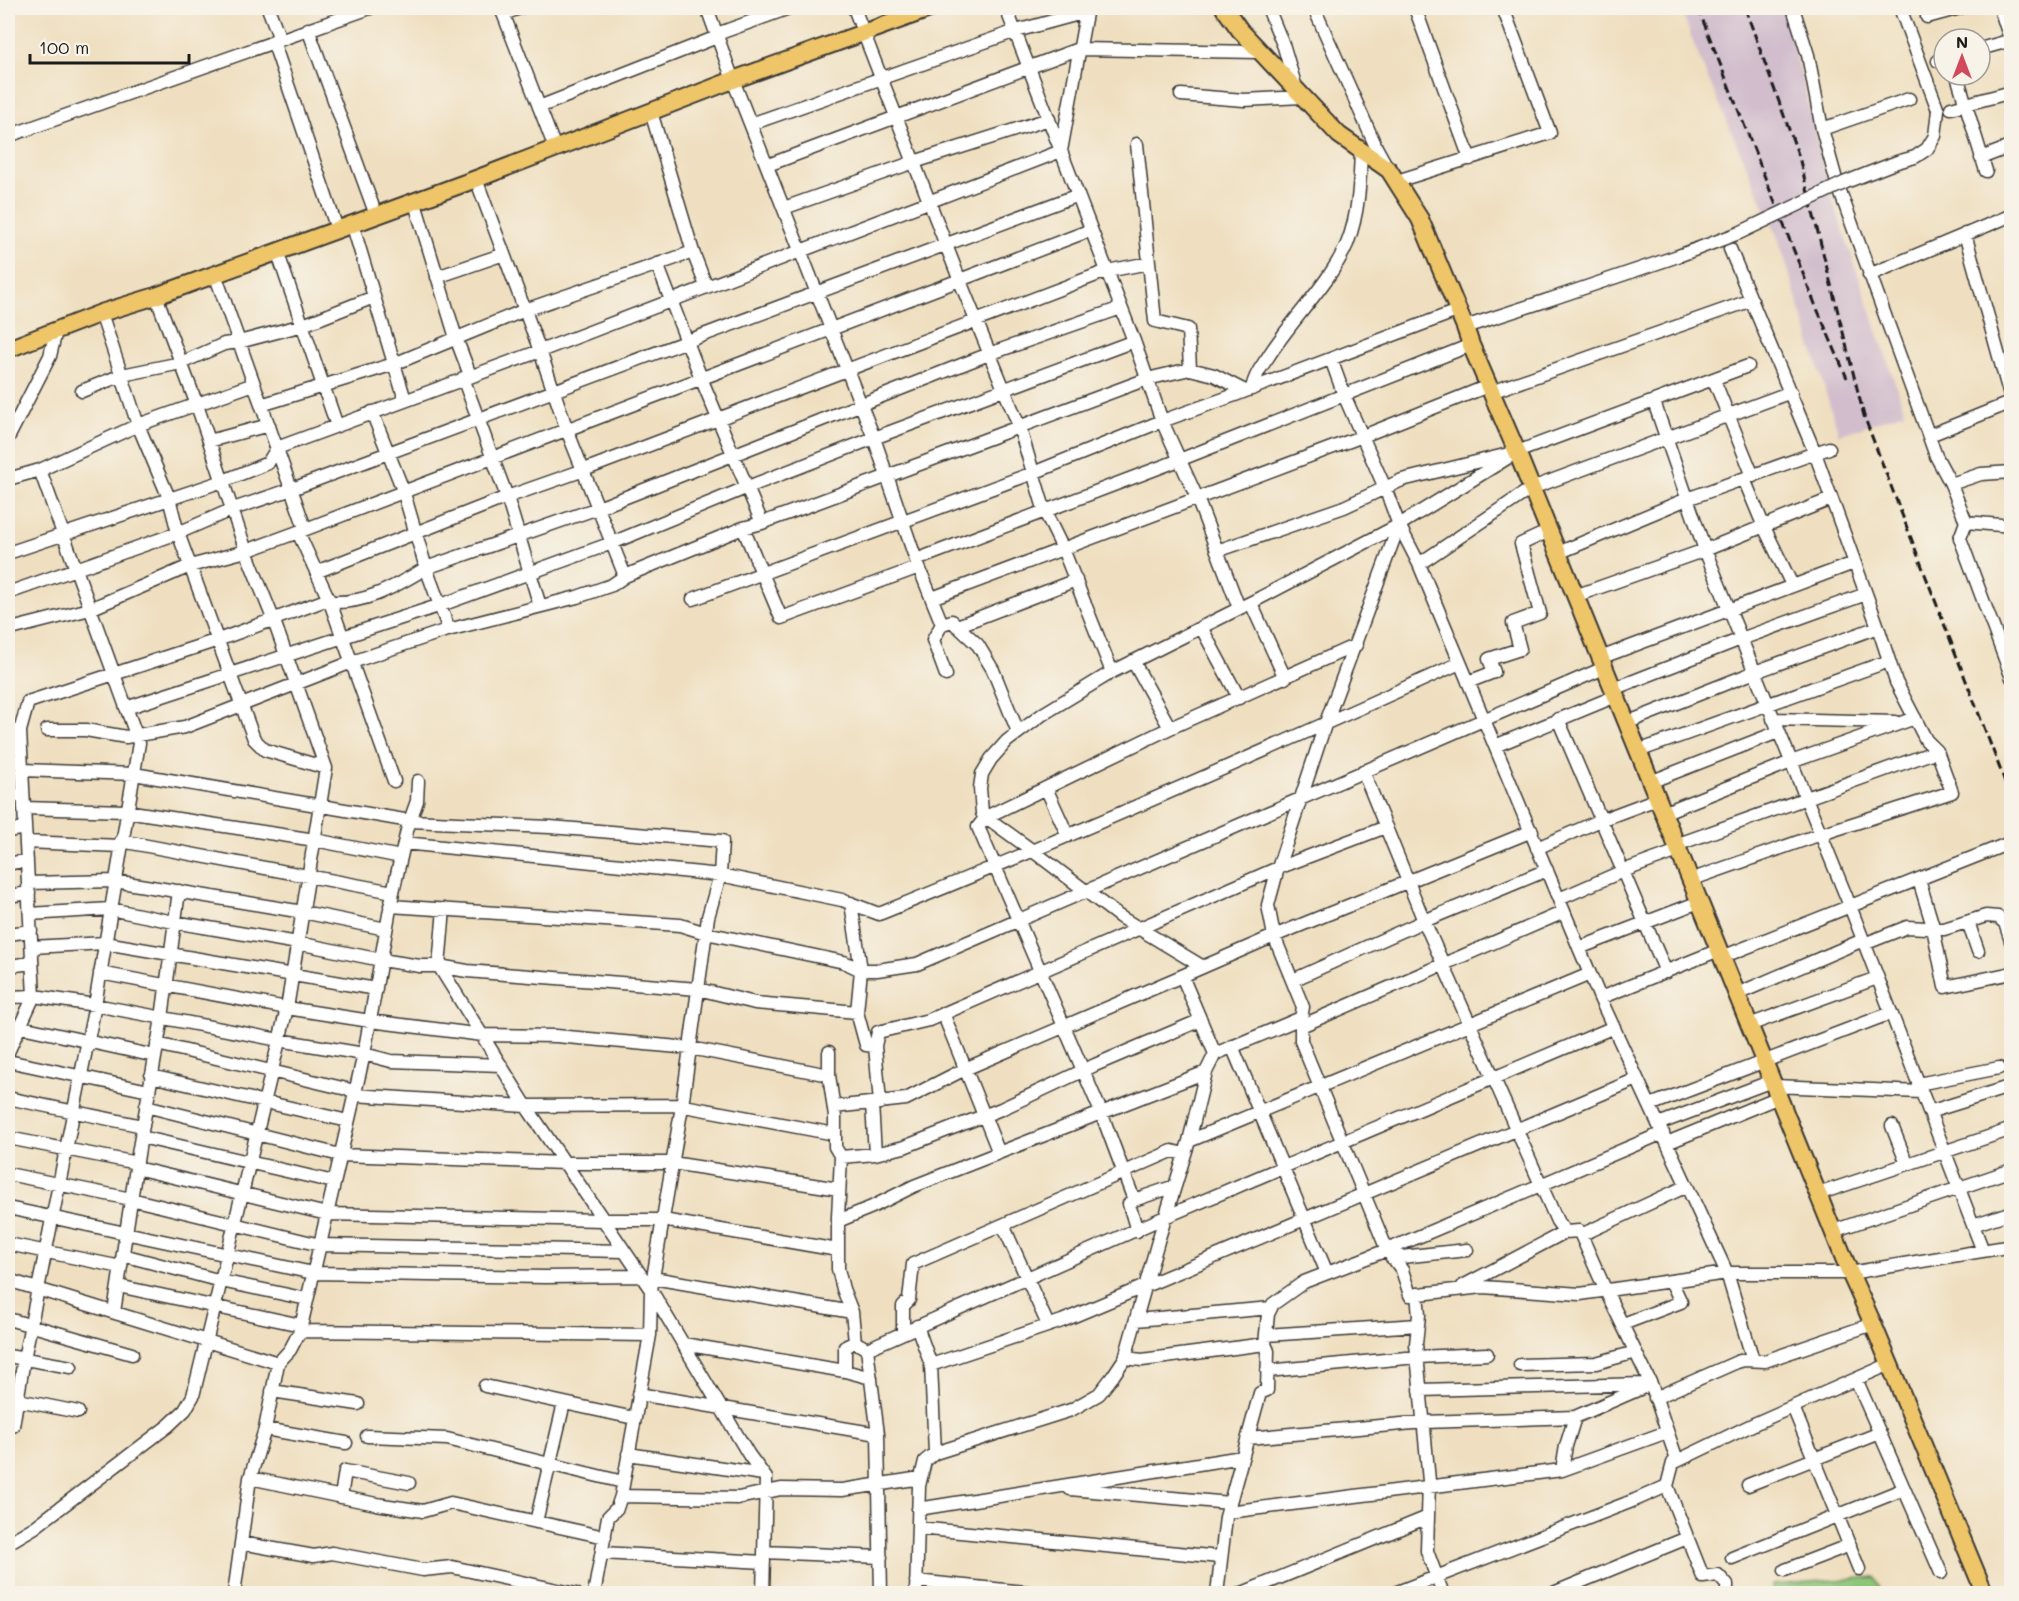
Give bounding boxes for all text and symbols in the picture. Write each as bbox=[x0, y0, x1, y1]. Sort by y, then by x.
scale bar bbox=[30, 27, 189, 65]
north arrow bbox=[1932, 27, 1992, 87]
text: N bbox=[1956, 31, 1968, 52]
text: 100 m bbox=[39, 35, 89, 59]

